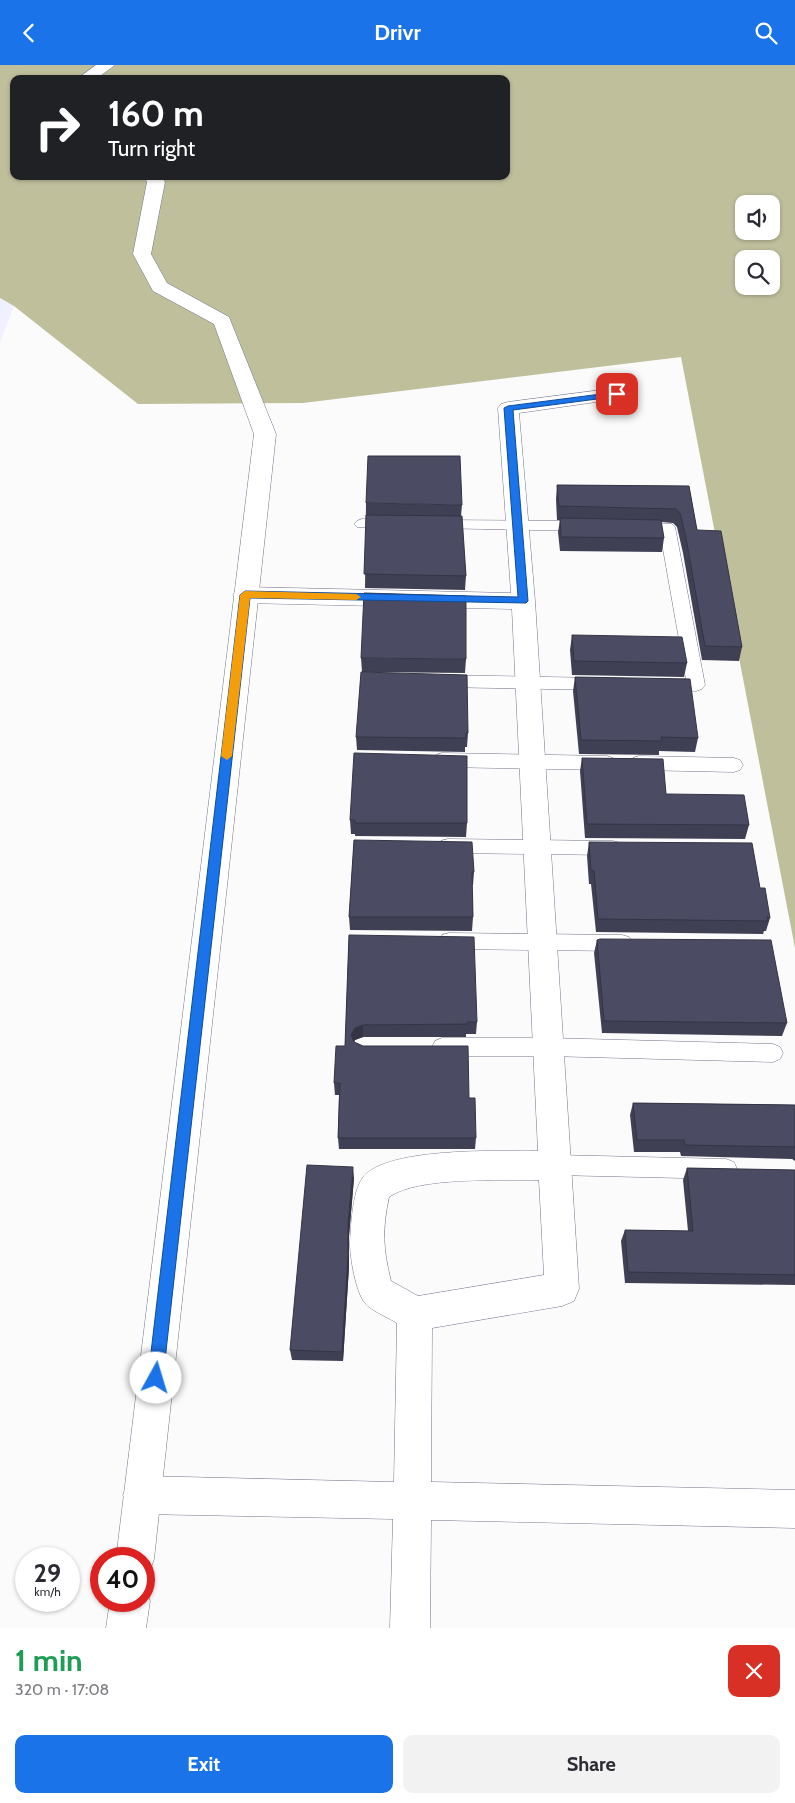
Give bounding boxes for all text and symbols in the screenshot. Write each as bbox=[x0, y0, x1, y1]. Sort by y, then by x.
icon: back bbox=[15, 19, 43, 47]
text: Drivr bbox=[374, 19, 421, 46]
icon: search bbox=[752, 19, 780, 47]
text: 160 m bbox=[108, 92, 204, 135]
icon: right bbox=[25, 95, 90, 160]
text: Turn right bbox=[108, 135, 195, 162]
map controls bbox=[735, 195, 780, 295]
button: sound bbox=[735, 195, 780, 240]
button: search bbox=[735, 250, 780, 295]
pin bbox=[596, 373, 638, 415]
icon: arrive bbox=[603, 380, 631, 408]
position arrow bbox=[129, 1351, 181, 1403]
speed limit sign: 40 bbox=[90, 1547, 155, 1612]
text: 29 bbox=[34, 1558, 61, 1588]
text: km/h bbox=[34, 1584, 61, 1599]
text: 1 min bbox=[15, 1642, 83, 1679]
button: close bbox=[728, 1645, 780, 1697]
text: 320 m · 17:08 bbox=[15, 1680, 109, 1699]
button: Exit bbox=[15, 1735, 393, 1793]
button: Share bbox=[403, 1735, 780, 1793]

